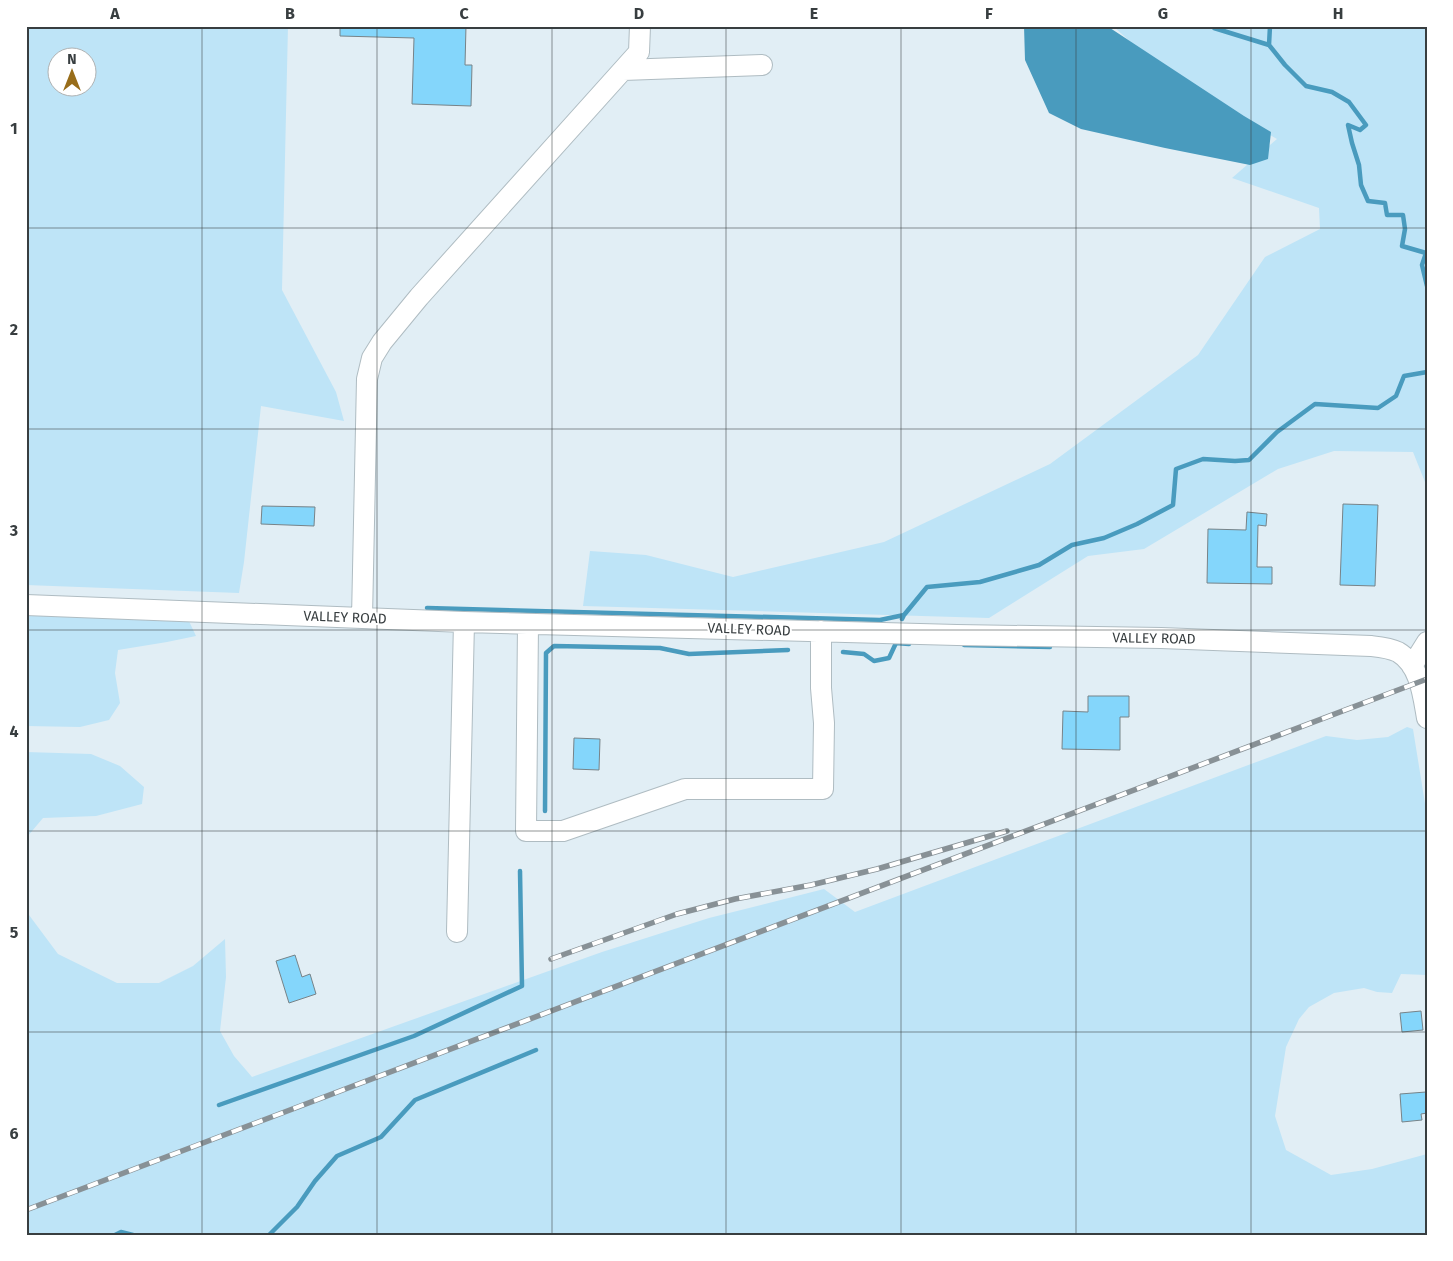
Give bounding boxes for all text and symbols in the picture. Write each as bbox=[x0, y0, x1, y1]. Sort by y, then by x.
text: A bbox=[109, 4, 120, 23]
text: B bbox=[285, 4, 295, 23]
text: C bbox=[459, 4, 469, 23]
text: D bbox=[634, 4, 644, 23]
text: E bbox=[810, 4, 818, 23]
text: F bbox=[985, 4, 993, 23]
text: G bbox=[1158, 4, 1168, 23]
text: H bbox=[1333, 4, 1343, 23]
north arrow bbox=[48, 48, 98, 98]
text: N bbox=[67, 51, 77, 68]
text: 1 bbox=[10, 119, 18, 138]
text: 2 bbox=[10, 320, 18, 339]
text: 3 bbox=[9, 521, 18, 540]
street label: VALLEY ROAD bbox=[303, 608, 387, 627]
street label: VALLEY ROAD bbox=[707, 620, 791, 639]
street label: VALLEY ROAD bbox=[1112, 629, 1196, 648]
text: 4 bbox=[9, 722, 19, 741]
text: 5 bbox=[10, 923, 19, 942]
text: 6 bbox=[9, 1124, 19, 1143]

